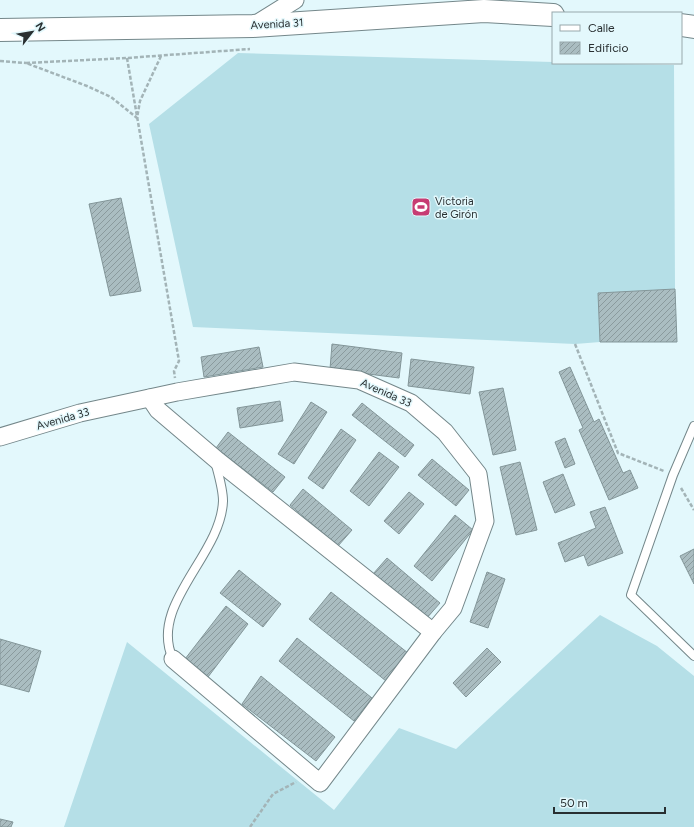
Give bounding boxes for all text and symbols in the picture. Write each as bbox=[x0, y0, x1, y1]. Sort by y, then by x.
north arrow bbox=[12, 12, 52, 52]
legend bbox=[552, 12, 682, 64]
street label: Avenida 31 bbox=[250, 16, 304, 32]
text: N bbox=[32, 20, 48, 34]
text: Calle bbox=[588, 21, 615, 35]
text: Edificio bbox=[588, 41, 628, 55]
place label: Victoria de Girón bbox=[435, 195, 477, 221]
sports icon: Victoria de Girón bbox=[410, 196, 432, 218]
street label: Avenida 33 bbox=[359, 376, 413, 410]
street label: Avenida 33 bbox=[35, 405, 91, 433]
scale bar bbox=[554, 789, 665, 815]
text: 50 m bbox=[560, 796, 588, 810]

